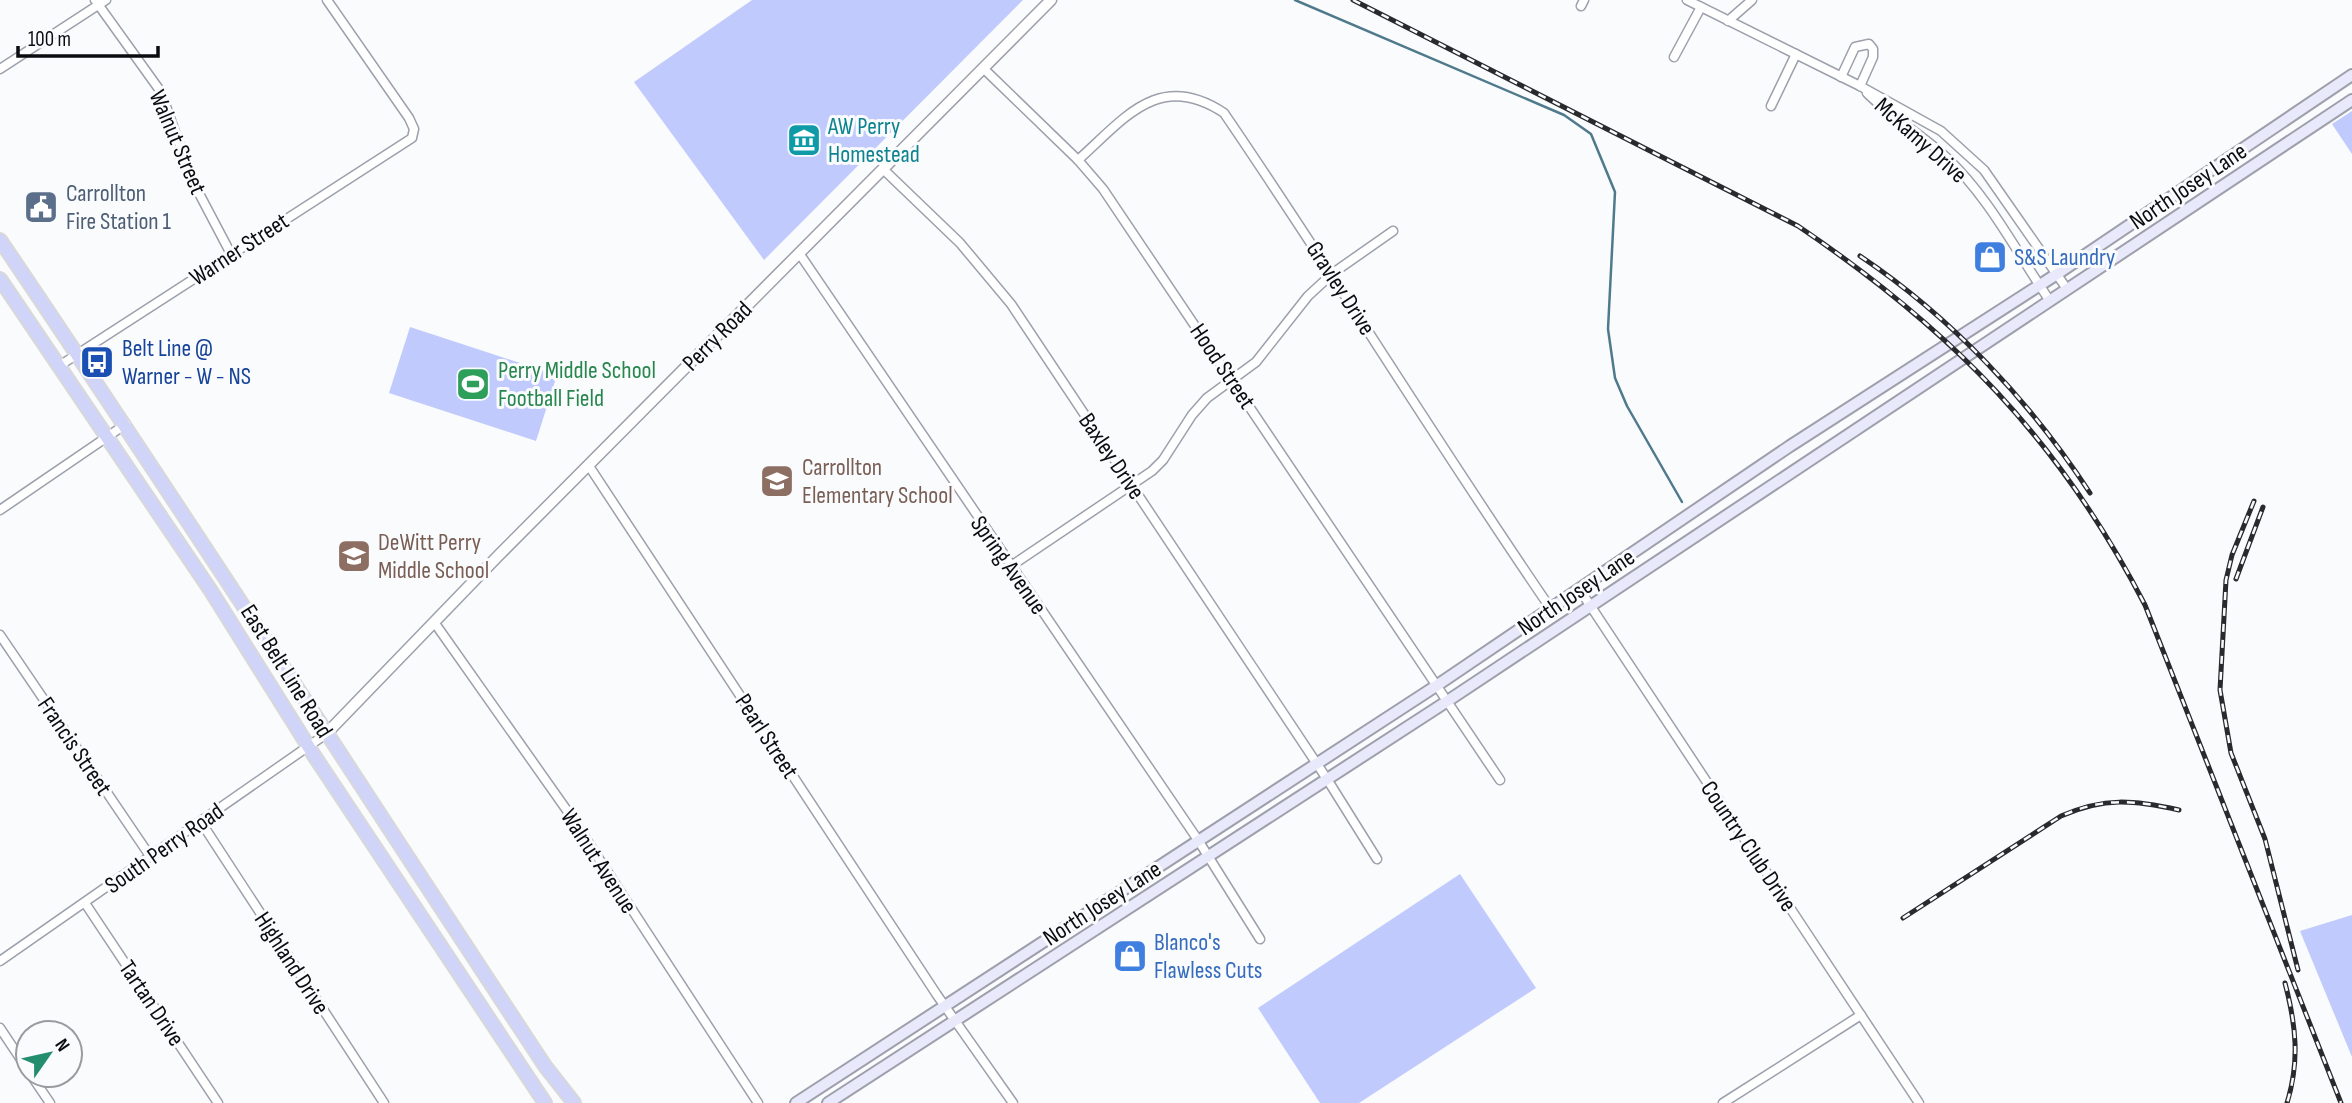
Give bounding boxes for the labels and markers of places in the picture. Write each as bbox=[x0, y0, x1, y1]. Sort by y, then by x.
place label: AW Perry Homestead bbox=[827, 112, 920, 169]
museum icon: AW Perry Homestead bbox=[785, 121, 823, 159]
place label: Carrollton Fire Station 1 bbox=[66, 179, 171, 236]
public building icon: Carrollton Fire Station 1 bbox=[22, 188, 60, 226]
shop icon: S&S Laundry bbox=[1971, 238, 2009, 276]
place label: S&S Laundry bbox=[2014, 243, 2115, 272]
place label: Belt Line @ Warner - W - NS bbox=[122, 334, 251, 391]
bus stop icon: Belt Line @ Warner - W - NS bbox=[78, 343, 116, 381]
place label: Perry Middle School Football Field bbox=[498, 356, 656, 413]
sports icon: Perry Middle School Football Field bbox=[454, 365, 492, 403]
place label: Carrollton Elementary School bbox=[802, 453, 953, 510]
school or university icon: Carrollton Elementary School bbox=[758, 462, 796, 500]
place label: DeWitt Perry Middle School bbox=[378, 528, 489, 585]
school or university icon: DeWitt Perry Middle School bbox=[335, 537, 373, 575]
place label: Blanco's Flawless Cuts bbox=[1154, 928, 1262, 985]
shop icon: Blanco's Flawless Cuts bbox=[1111, 937, 1149, 975]

